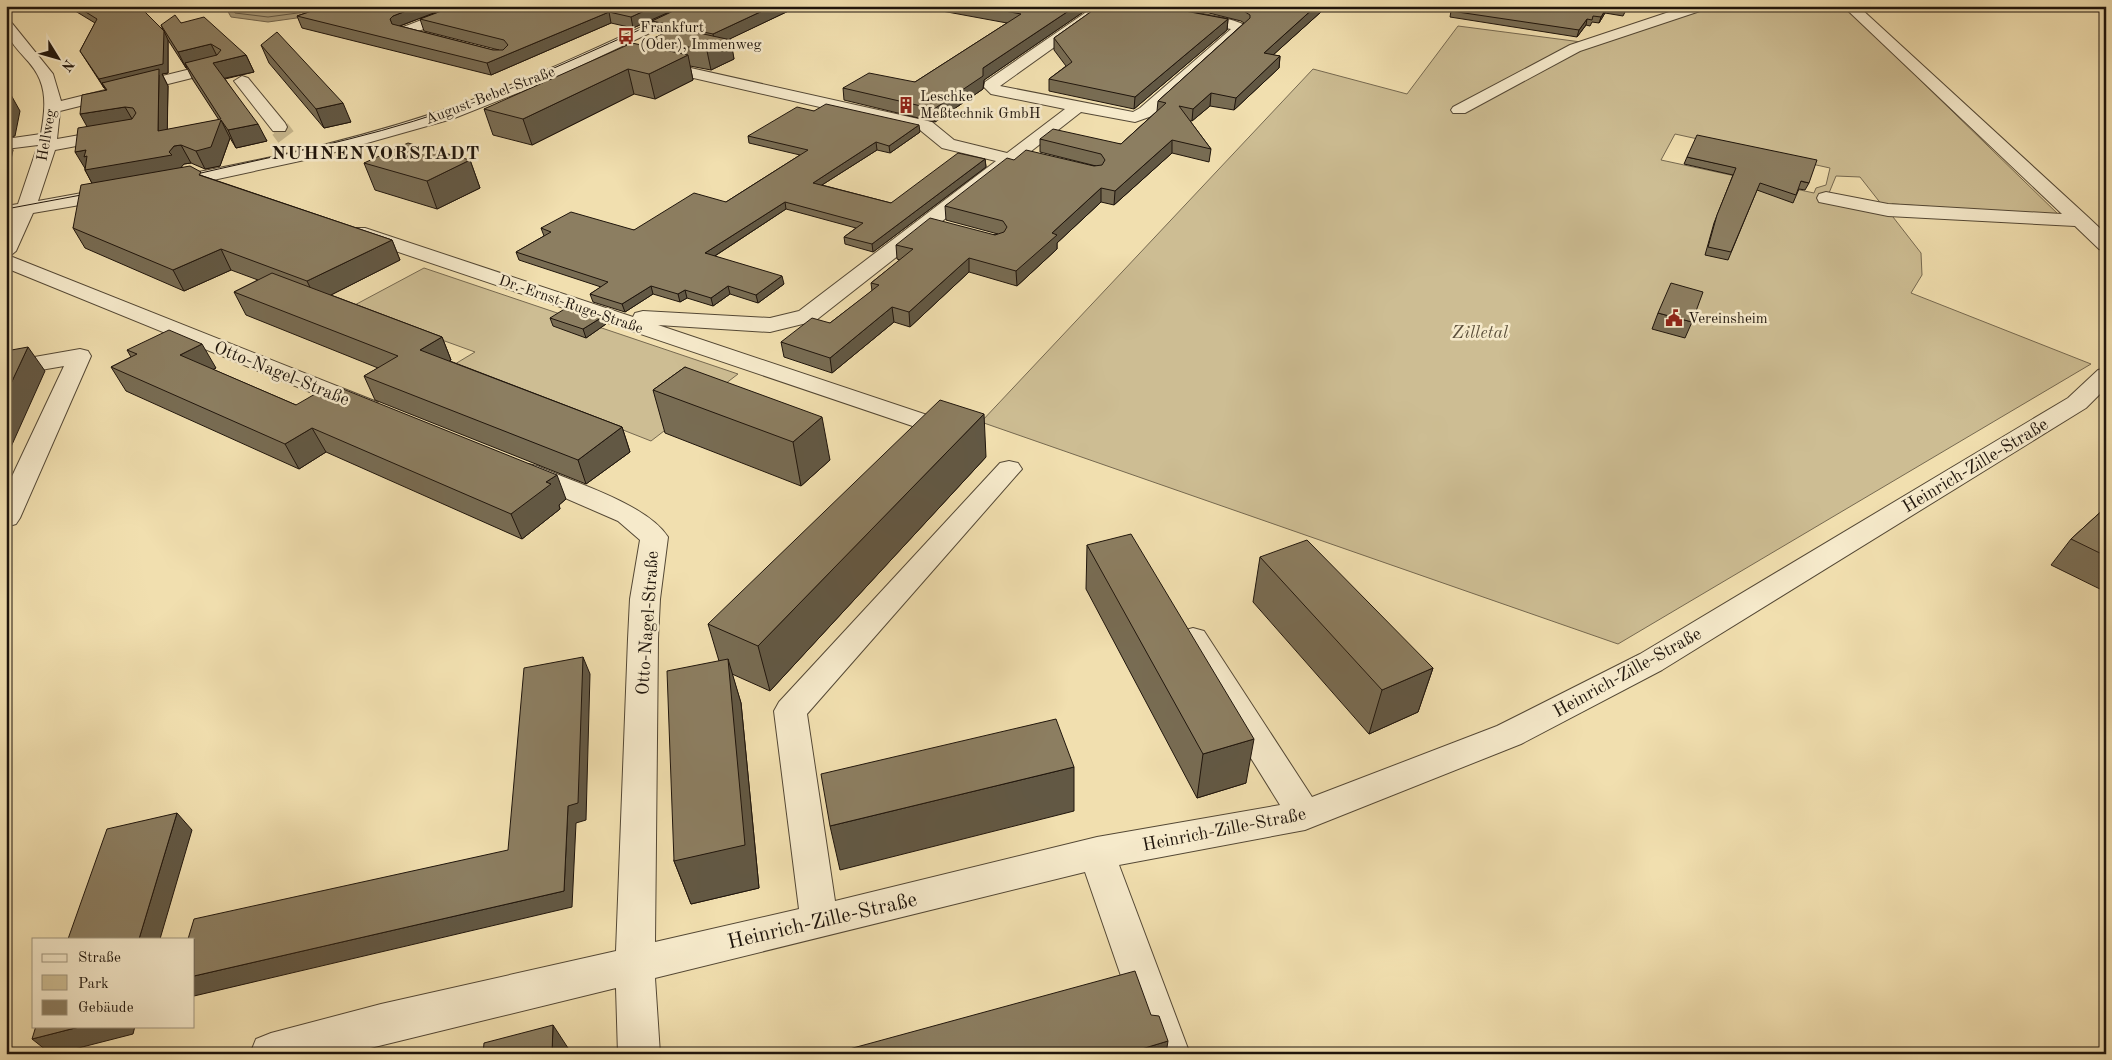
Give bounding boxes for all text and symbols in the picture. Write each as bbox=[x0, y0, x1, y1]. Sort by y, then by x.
place label: Frankfurt (Oder), Immenweg bbox=[640, 21, 762, 53]
bus stop icon: Frankfurt (Oder), Immenweg bbox=[616, 26, 636, 46]
north arrow bbox=[32, 32, 82, 82]
text: N bbox=[59, 57, 76, 74]
street label: August-Bebel-Straße bbox=[424, 65, 557, 128]
place label: Leschke Meßtechnik GmbH bbox=[920, 90, 1041, 122]
building icon: Leschke Meßtechnik GmbH bbox=[896, 95, 916, 115]
street label: Hellweg bbox=[36, 108, 59, 163]
district label: NUHNENVORSTADT bbox=[272, 145, 480, 164]
street label: Dr.-Ernst-Ruge-Straße bbox=[496, 274, 645, 337]
public building icon: Vereinsheim bbox=[1664, 308, 1684, 328]
place label: Vereinsheim bbox=[1688, 312, 1768, 327]
park label: Zilletal bbox=[1452, 324, 1509, 342]
street label: Otto-Nagel-Straße bbox=[211, 339, 352, 409]
street label: Heinrich-Zille-Straße bbox=[1900, 415, 2051, 516]
street label: Otto-Nagel-Straße bbox=[634, 550, 662, 696]
street label: Heinrich-Zille-Straße bbox=[1550, 625, 1705, 721]
street label: Heinrich-Zille-Straße bbox=[1141, 805, 1308, 855]
street label: Heinrich-Zille-Straße bbox=[725, 889, 919, 954]
legend bbox=[32, 938, 195, 1028]
text: Straße bbox=[78, 951, 121, 966]
text: Park bbox=[78, 977, 109, 992]
text: Gebäude bbox=[78, 1001, 134, 1016]

